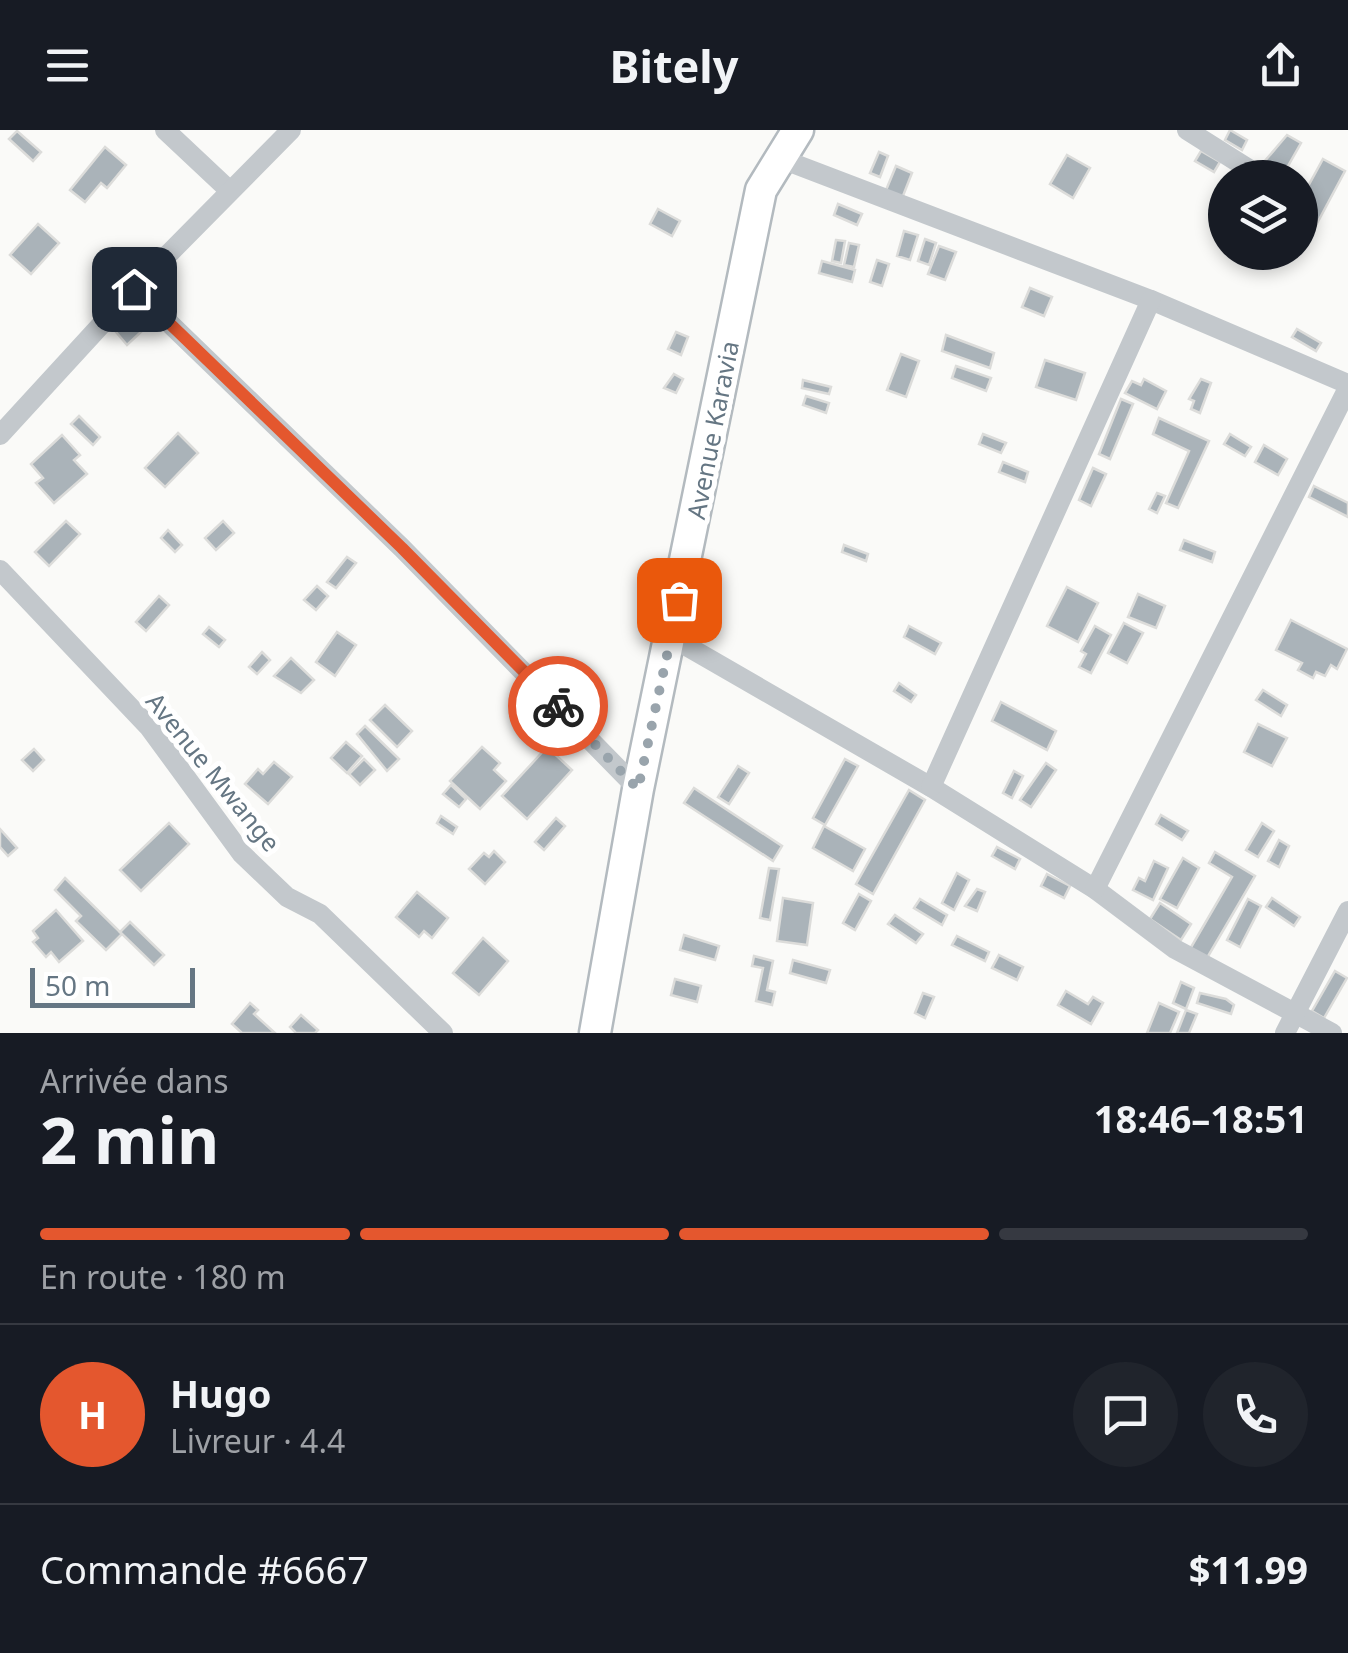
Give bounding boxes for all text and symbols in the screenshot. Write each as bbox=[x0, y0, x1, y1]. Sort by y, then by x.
text: Bitely bbox=[610, 35, 738, 96]
icon: menu bbox=[40, 38, 95, 93]
icon: share bbox=[1253, 38, 1308, 93]
map controls bbox=[1208, 160, 1318, 270]
button: layers bbox=[1208, 160, 1318, 270]
pin bbox=[92, 247, 177, 332]
icon: home bbox=[107, 262, 162, 317]
street label: Avenue Karavia bbox=[678, 338, 746, 522]
pin bbox=[637, 558, 722, 643]
icon: bag bbox=[652, 573, 707, 628]
courier bbox=[508, 656, 608, 756]
icon: bike bbox=[531, 679, 586, 734]
street label: Avenue Mwange bbox=[139, 685, 289, 858]
scale bar bbox=[30, 963, 195, 1008]
text: 50 m bbox=[45, 966, 111, 1004]
text: Arrivée dans bbox=[40, 1059, 229, 1102]
text: 18:46–18:51 bbox=[1094, 1092, 1308, 1144]
text: 2 min bbox=[40, 1095, 219, 1183]
text: En route · 180 m bbox=[40, 1255, 286, 1298]
button: chat bbox=[1073, 1362, 1178, 1467]
button: phone bbox=[1203, 1362, 1308, 1467]
text: Hugo bbox=[170, 1367, 272, 1419]
text: H bbox=[78, 1388, 107, 1440]
text: Livreur · 4.4 bbox=[170, 1419, 345, 1462]
text: Commande #6667 bbox=[40, 1543, 369, 1595]
text: $11.99 bbox=[1189, 1543, 1308, 1595]

